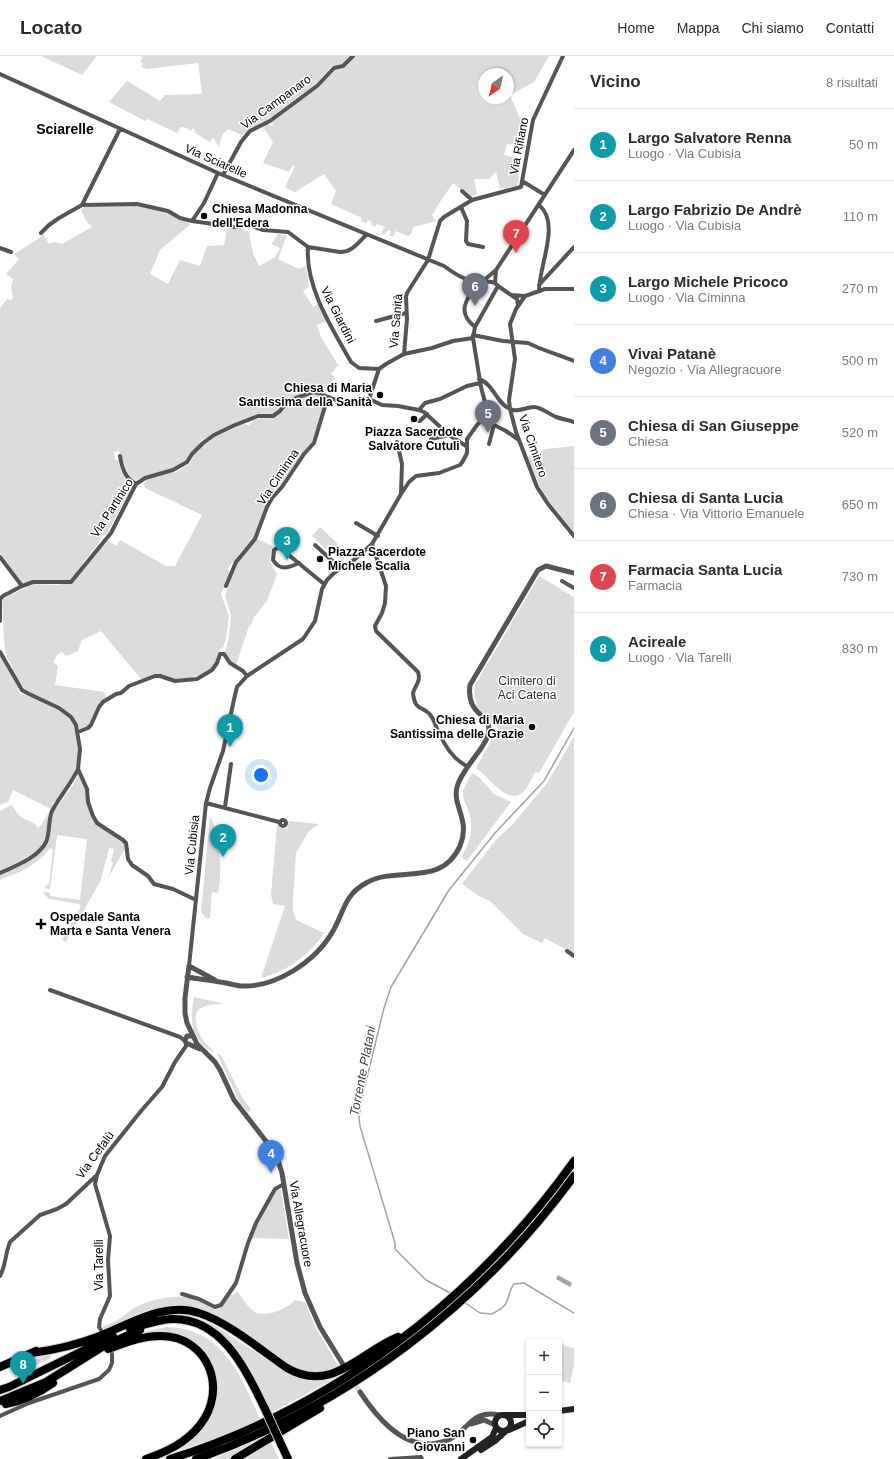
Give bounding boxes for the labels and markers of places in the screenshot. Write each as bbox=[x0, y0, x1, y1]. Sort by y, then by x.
place label: Chiesa Madonna dell'Edera bbox=[212, 202, 308, 230]
marker: Chiesa Madonna dell'Edera bbox=[199, 211, 209, 221]
pin: 7 bbox=[503, 220, 529, 253]
pin: 6 bbox=[462, 273, 488, 306]
place label: Chiesa di Maria Santissima della Sanità bbox=[239, 381, 372, 409]
marker: Chiesa di Maria Santissima della Sanità bbox=[375, 390, 385, 400]
pin: 5 bbox=[475, 400, 501, 433]
marker: Piazza Sacerdote Salvatore Cutuli bbox=[409, 414, 419, 424]
place label: Piazza Sacerdote Salvatore Cutuli bbox=[365, 425, 463, 453]
pin: 3 bbox=[274, 527, 300, 560]
place label: Piazza Sacerdote Michele Scalia bbox=[328, 545, 426, 573]
marker: Piazza Sacerdote Michele Scalia bbox=[315, 554, 325, 564]
place label: Chiesa di Maria Santissima delle Grazie bbox=[390, 713, 524, 741]
pin: 1 bbox=[217, 714, 243, 747]
marker: Chiesa di Maria Santissima delle Grazie bbox=[527, 722, 537, 732]
pin: 2 bbox=[210, 824, 236, 857]
place label: Ospedale Santa Marta e Santa Venera bbox=[50, 910, 171, 938]
marker: Ospedale Santa Marta e Santa Venera bbox=[35, 918, 47, 930]
pin: 4 bbox=[258, 1140, 284, 1173]
pin: 8 bbox=[10, 1351, 36, 1384]
place label: Piano San Giovanni bbox=[407, 1426, 465, 1454]
marker: Piano San Giovanni bbox=[468, 1435, 478, 1445]

